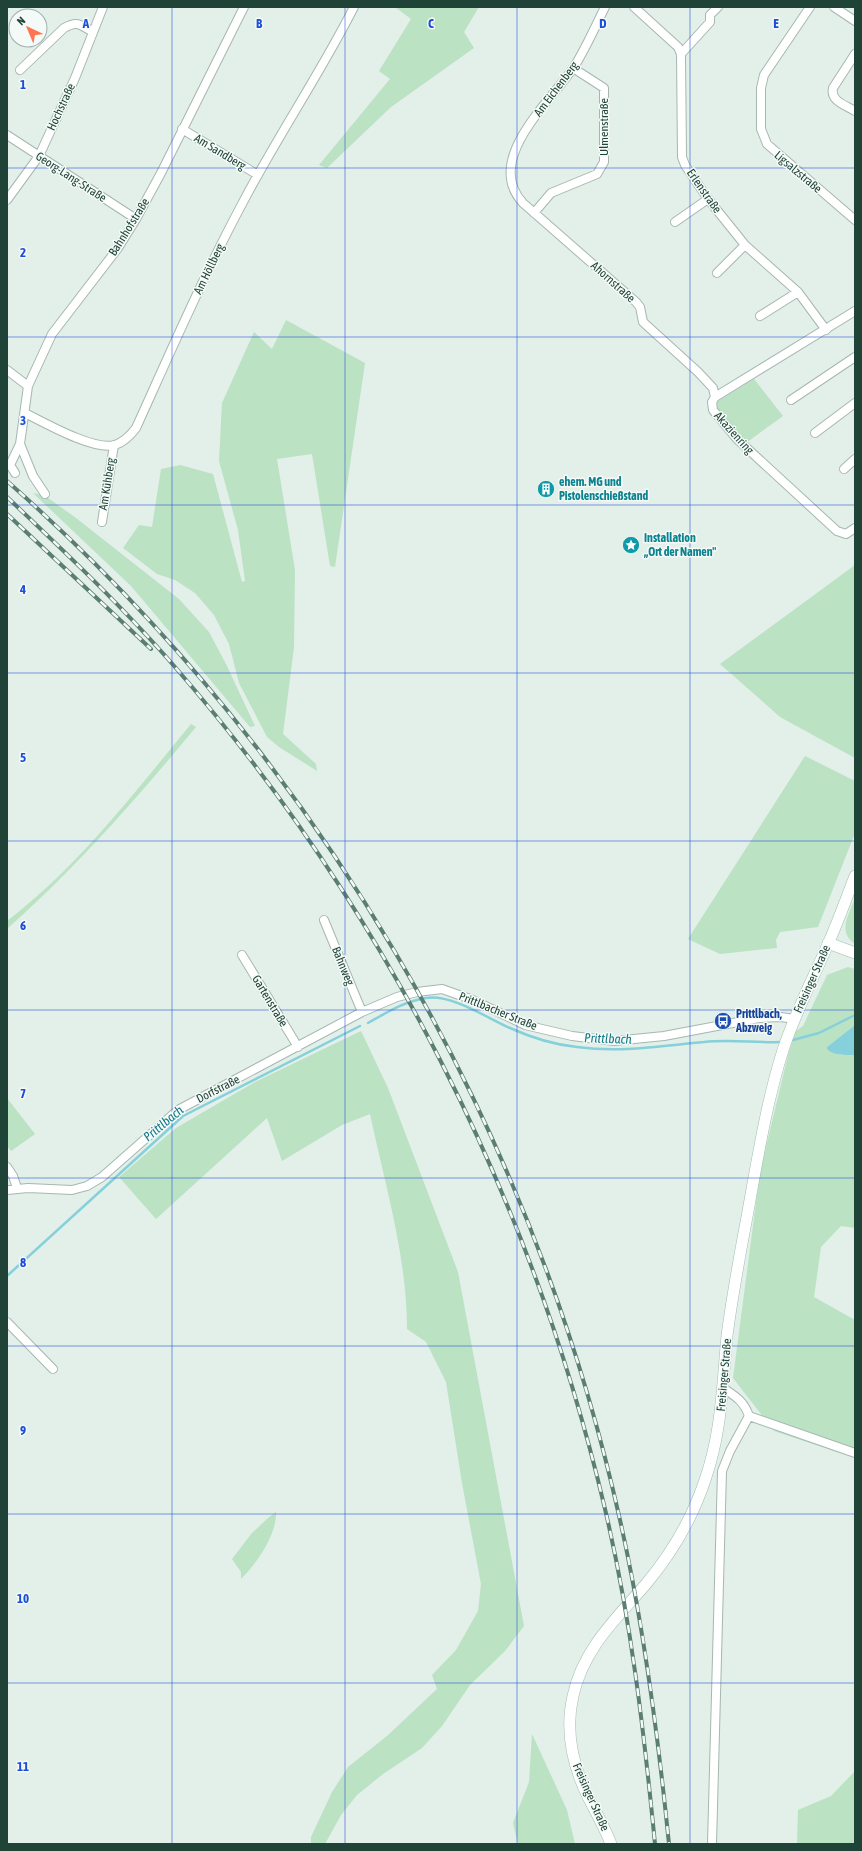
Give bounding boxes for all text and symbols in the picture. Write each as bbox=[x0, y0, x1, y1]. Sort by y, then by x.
north arrow bbox=[8, 8, 48, 48]
text: N bbox=[15, 14, 28, 27]
text: A bbox=[82, 16, 90, 31]
text: B bbox=[256, 16, 263, 31]
text: C bbox=[428, 16, 434, 31]
text: D bbox=[599, 16, 607, 31]
text: E bbox=[773, 16, 779, 31]
street label: Am Eichenberg bbox=[531, 58, 582, 119]
text: 1 bbox=[20, 77, 26, 92]
street label: Hochstraße bbox=[44, 81, 78, 133]
street label: Ulmenstraße bbox=[597, 98, 611, 156]
street label: Am Sandberg bbox=[192, 131, 249, 173]
street label: Ligsalzstraße bbox=[771, 148, 825, 196]
street label: Georg-Lang-Straße bbox=[33, 149, 109, 205]
street label: Erlenstraße bbox=[684, 166, 724, 216]
street label: Bahnhofstraße bbox=[106, 196, 152, 258]
street label: Am Höllberg bbox=[191, 241, 228, 297]
text: 2 bbox=[20, 245, 26, 260]
street label: Ahornstraße bbox=[588, 259, 638, 305]
street label: Akazienring bbox=[711, 409, 757, 458]
text: 3 bbox=[20, 413, 26, 428]
street label: Am Kühberg bbox=[96, 456, 118, 511]
place label: ehem. MG und Pistolenschießstand bbox=[559, 475, 648, 503]
building icon: ehem. MG und Pistolenschießstand bbox=[536, 479, 556, 499]
place label: Installation „Ort der Namen'' bbox=[643, 531, 716, 559]
place icon: Installation „Ort der Namen'' bbox=[621, 535, 641, 555]
text: 4 bbox=[19, 582, 26, 597]
text: 5 bbox=[20, 750, 26, 765]
text: 6 bbox=[20, 918, 26, 933]
street label: Freisinger Straße bbox=[791, 943, 833, 1015]
street label: Bahnweg bbox=[329, 945, 357, 988]
street label: Gartenstraße bbox=[249, 973, 291, 1029]
street label: Prittlbacher Straße bbox=[457, 989, 539, 1033]
place label: Prittlbach, Abzweig bbox=[735, 1007, 782, 1035]
bus stop icon: Prittlbach, Abzweig bbox=[713, 1011, 733, 1031]
water label: Prittlbach bbox=[584, 1030, 633, 1047]
street label: Dorfstraße bbox=[194, 1072, 242, 1106]
text: 7 bbox=[20, 1086, 26, 1101]
water label: Prittlbach bbox=[140, 1102, 187, 1144]
text: 8 bbox=[20, 1255, 26, 1270]
street label: Freisinger Straße bbox=[714, 1338, 734, 1412]
text: 9 bbox=[20, 1423, 26, 1438]
text: 10 bbox=[17, 1591, 29, 1606]
text: 11 bbox=[17, 1759, 29, 1774]
street label: Freisinger Straße bbox=[570, 1761, 612, 1833]

